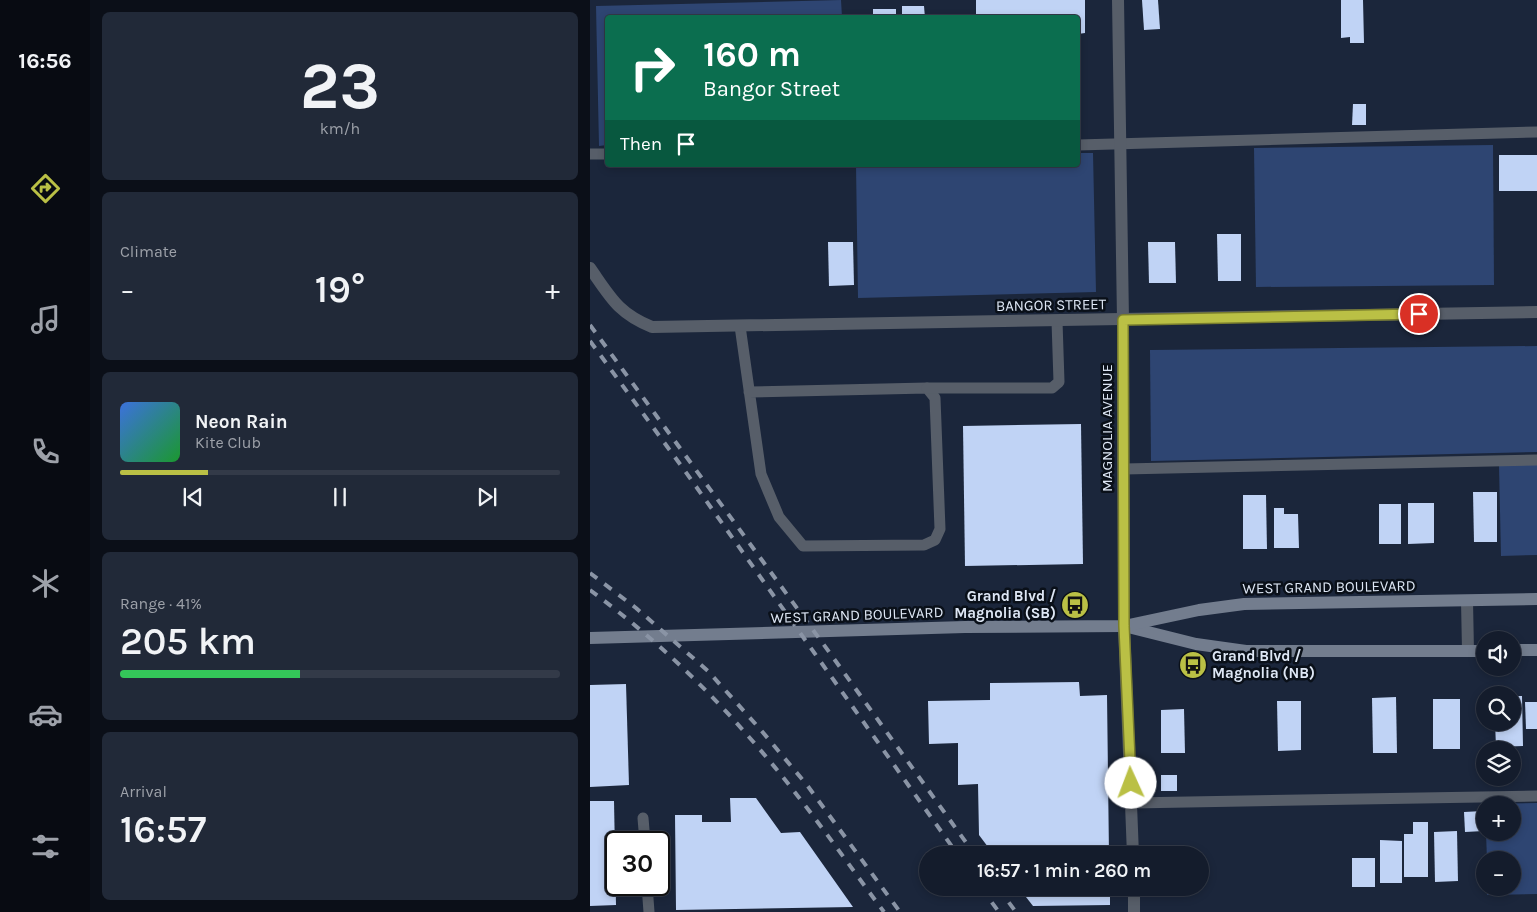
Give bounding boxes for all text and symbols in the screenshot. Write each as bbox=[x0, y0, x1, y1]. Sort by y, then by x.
text: 160 m bbox=[703, 34, 801, 75]
icon: right bbox=[620, 35, 685, 100]
text: 16:56 bbox=[18, 48, 72, 74]
text: 23 bbox=[300, 48, 380, 124]
text: Bangor Street bbox=[703, 76, 840, 102]
text: km/h bbox=[320, 119, 360, 138]
icon: arrive bbox=[672, 130, 700, 158]
text: Then bbox=[620, 133, 662, 155]
icon: directions bbox=[28, 171, 63, 206]
text: Climate bbox=[120, 242, 177, 261]
text: 19° bbox=[315, 267, 365, 312]
text: − bbox=[120, 273, 135, 306]
text: + bbox=[545, 273, 560, 306]
pin bbox=[1398, 293, 1440, 335]
street label: BANGOR STREET bbox=[996, 295, 1107, 315]
icon: arrive bbox=[1405, 300, 1433, 328]
icon: music bbox=[28, 302, 63, 337]
street label: MAGNOLIA AVENUE bbox=[1098, 364, 1116, 492]
text: Neon Rain bbox=[195, 411, 288, 433]
text: Kite Club bbox=[195, 433, 261, 452]
icon: phone bbox=[28, 434, 63, 469]
icon: previous bbox=[179, 483, 207, 511]
icon: pause bbox=[326, 483, 354, 511]
icon: next bbox=[473, 483, 501, 511]
icon: climate bbox=[28, 566, 63, 601]
street label: WEST GRAND BOULEVARD bbox=[1242, 576, 1416, 598]
place label: Grand Blvd / Magnolia (SB) bbox=[954, 587, 1056, 622]
bus stop icon: Grand Blvd / Magnolia (SB) bbox=[1060, 590, 1090, 620]
text: Range · 41% bbox=[120, 594, 202, 613]
street label: WEST GRAND BOULEVARD bbox=[770, 603, 944, 627]
text: 205 km bbox=[120, 619, 256, 664]
map controls bbox=[1476, 631, 1521, 896]
button: sound bbox=[1476, 631, 1521, 676]
place label: Grand Blvd / Magnolia (NB) bbox=[1212, 647, 1315, 682]
bus stop icon: Grand Blvd / Magnolia (NB) bbox=[1178, 650, 1208, 680]
button: search bbox=[1476, 686, 1521, 731]
icon: car bbox=[28, 697, 63, 732]
button: layers bbox=[1476, 741, 1521, 786]
position arrow bbox=[1104, 756, 1156, 808]
text: Arrival bbox=[120, 782, 167, 801]
button: + bbox=[1476, 796, 1521, 841]
text: 16:57 bbox=[120, 807, 206, 852]
icon: filters bbox=[28, 829, 63, 864]
speed limit sign: 30 bbox=[605, 831, 670, 896]
button: − bbox=[1476, 851, 1521, 896]
text: 16:57 · 1 min · 260 m bbox=[977, 860, 1151, 882]

